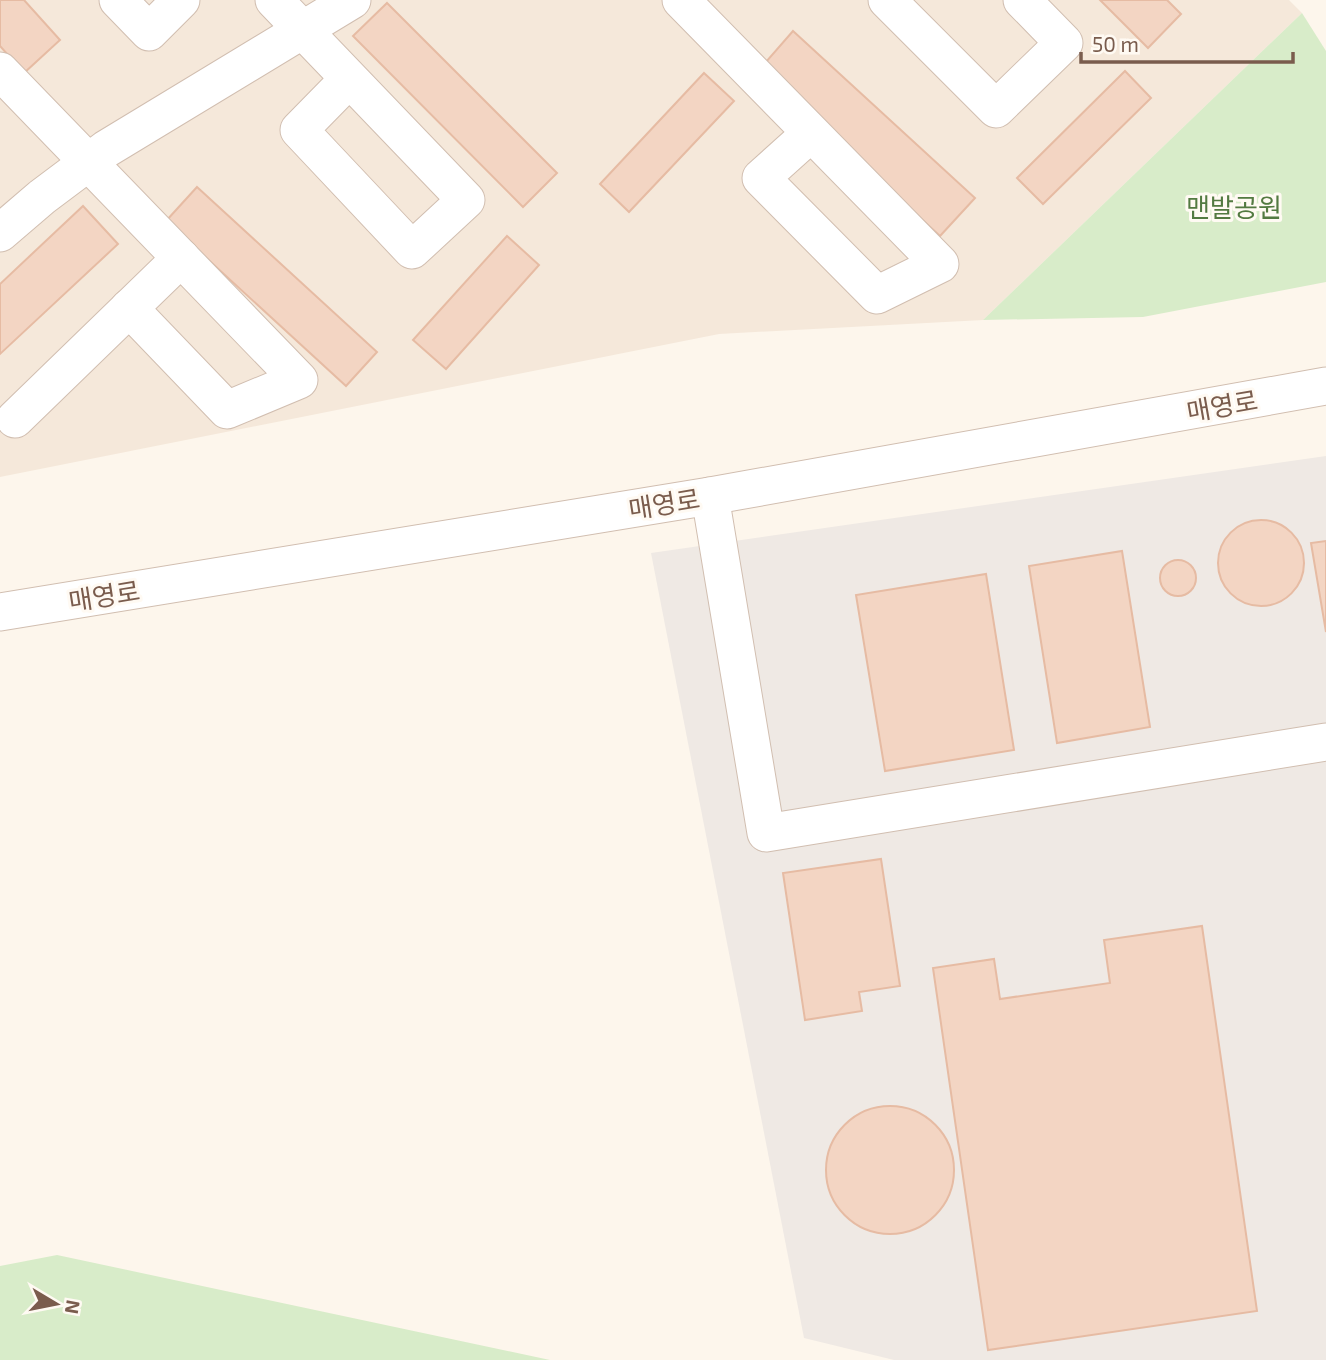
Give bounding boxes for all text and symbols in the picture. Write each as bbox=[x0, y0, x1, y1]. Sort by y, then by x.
scale bar bbox=[1081, 21, 1293, 65]
text: 50 m bbox=[1092, 31, 1139, 56]
park label: 맨발공원 bbox=[1186, 191, 1282, 222]
street label: 매영로 bbox=[1184, 384, 1260, 426]
street label: 매영로 bbox=[626, 482, 702, 524]
street label: 매영로 bbox=[66, 574, 142, 616]
north arrow bbox=[21, 1269, 91, 1339]
text: N bbox=[61, 1298, 86, 1316]

